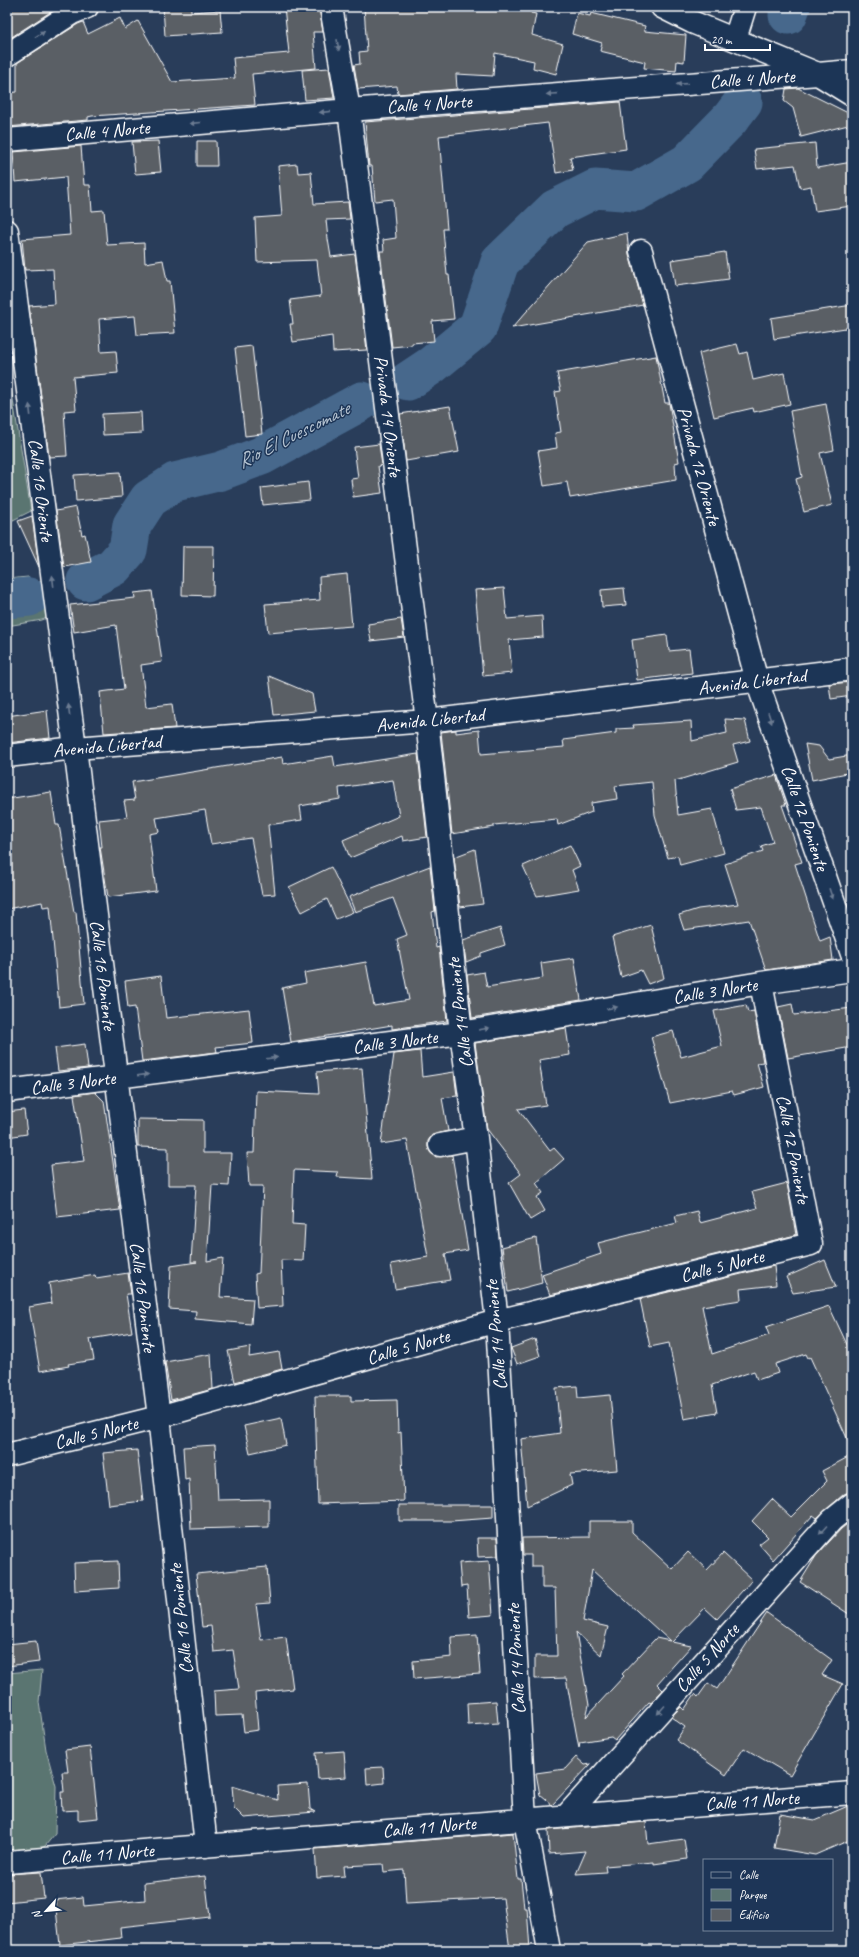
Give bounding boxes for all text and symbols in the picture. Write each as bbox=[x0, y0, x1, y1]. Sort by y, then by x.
scale bar bbox=[705, 26, 770, 52]
one-way arrow bbox=[34, 30, 46, 37]
text: 20 m bbox=[711, 32, 733, 48]
one-way arrow bbox=[335, 39, 341, 52]
street label: Calle 4 Norte bbox=[709, 64, 797, 94]
one-way arrow bbox=[676, 81, 688, 88]
street label: Calle 4 Norte bbox=[386, 89, 474, 119]
one-way arrow bbox=[546, 91, 558, 98]
one-way arrow bbox=[319, 109, 331, 115]
street label: Calle 4 Norte bbox=[64, 115, 152, 147]
one-way arrow bbox=[189, 120, 201, 127]
street label: Privada 14 Oriente bbox=[369, 354, 408, 480]
water label: Rio El Cuescomate bbox=[233, 394, 356, 474]
one-way arrow bbox=[27, 404, 33, 416]
street label: Privada 12 Oriente bbox=[672, 404, 727, 530]
street label: Calle 16 Oriente bbox=[23, 437, 59, 545]
one-way arrow bbox=[50, 575, 56, 587]
street label: Avenida Libertad bbox=[697, 663, 811, 701]
street label: Avenida Libertad bbox=[375, 702, 489, 738]
one-way arrow bbox=[66, 704, 73, 716]
one-way arrow bbox=[767, 713, 773, 725]
street label: Avenida Libertad bbox=[52, 729, 166, 763]
street label: Calle 12 Poniente bbox=[776, 762, 835, 876]
one-way arrow bbox=[828, 888, 834, 900]
street label: Calle 16 Poniente bbox=[84, 919, 122, 1033]
street label: Calle 14 Poniente bbox=[441, 955, 479, 1069]
street label: Calle 3 Norte bbox=[671, 972, 761, 1010]
one-way arrow bbox=[606, 1005, 618, 1011]
street label: Calle 3 Norte bbox=[351, 1025, 440, 1059]
one-way arrow bbox=[478, 1026, 490, 1032]
one-way arrow bbox=[266, 1055, 278, 1061]
street label: Calle 3 Norte bbox=[29, 1066, 118, 1100]
one-way arrow bbox=[137, 1072, 149, 1078]
street label: Calle 12 Poniente bbox=[771, 1093, 816, 1207]
street label: Calle 16 Poniente bbox=[124, 1241, 162, 1355]
street label: Calle 5 Norte bbox=[678, 1244, 768, 1288]
street label: Calle 14 Poniente bbox=[479, 1277, 513, 1391]
street label: Calle 5 Norte bbox=[364, 1323, 454, 1370]
street label: Calle 5 Norte bbox=[52, 1411, 142, 1455]
one-way arrow bbox=[819, 1525, 828, 1535]
street label: Calle 16 Poniente bbox=[163, 1561, 199, 1675]
street label: Calle 14 Poniente bbox=[501, 1601, 531, 1715]
street label: Calle 5 Norte bbox=[670, 1617, 746, 1698]
one-way arrow bbox=[656, 1705, 666, 1715]
street label: Calle 11 Norte bbox=[704, 1786, 801, 1816]
street label: Calle 11 Norte bbox=[381, 1811, 478, 1843]
street label: Calle 11 Norte bbox=[59, 1838, 156, 1870]
legend bbox=[703, 1859, 833, 1931]
text: Calle bbox=[739, 1867, 759, 1883]
text: Parque bbox=[739, 1887, 768, 1903]
north arrow bbox=[26, 1891, 66, 1931]
text: N bbox=[28, 1907, 45, 1922]
text: Edificio bbox=[739, 1907, 769, 1923]

